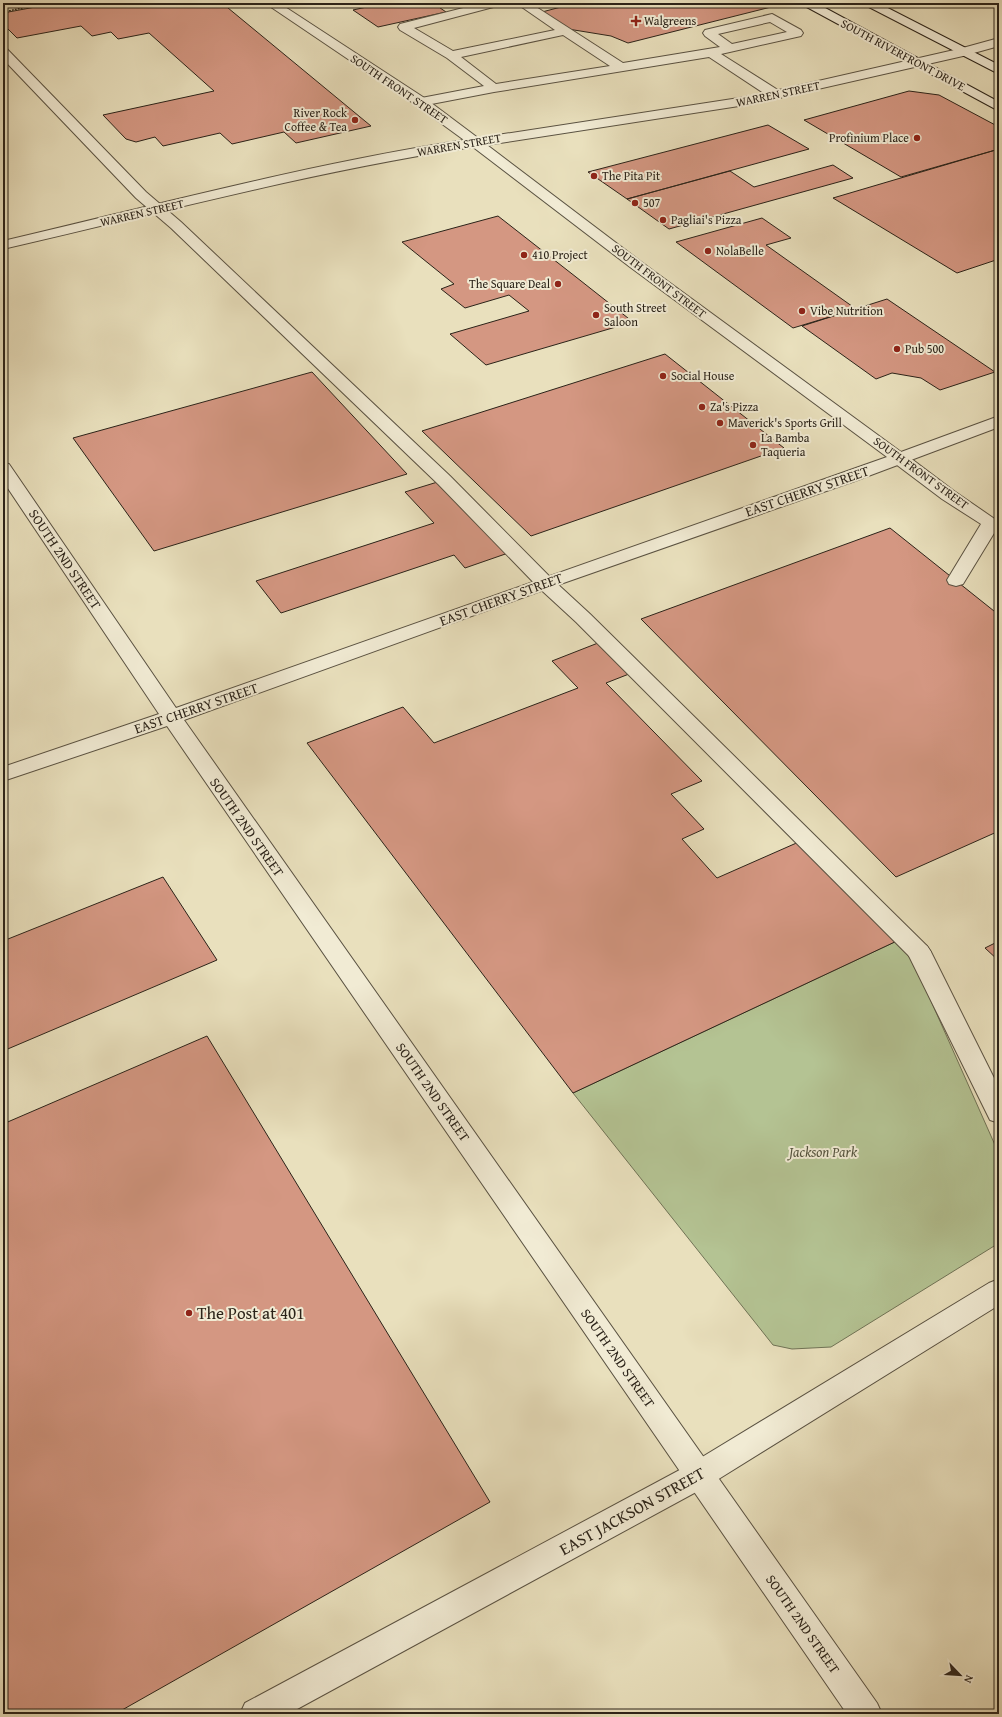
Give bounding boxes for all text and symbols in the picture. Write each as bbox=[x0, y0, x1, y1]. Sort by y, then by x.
place label: Walgreens bbox=[644, 12, 697, 29]
street label: SOUTH RIVERFRONT DRIVE bbox=[838, 14, 969, 95]
marker: Walgreens bbox=[631, 16, 641, 26]
street label: SOUTH FRONT STREET bbox=[347, 50, 452, 128]
street label: WARREN STREET bbox=[734, 76, 822, 111]
place label: River Rock Coffee & Tea bbox=[284, 104, 348, 135]
marker: River Rock Coffee & Tea bbox=[350, 115, 360, 125]
street label: WARREN STREET bbox=[415, 129, 503, 160]
place label: Profinium Place bbox=[829, 129, 909, 146]
marker: Profinium Place bbox=[912, 133, 922, 143]
place label: The Pita Pit bbox=[602, 167, 661, 184]
marker: The Pita Pit bbox=[589, 171, 599, 181]
place label: 507 bbox=[643, 194, 661, 211]
street label: WARREN STREET bbox=[98, 195, 186, 230]
marker: 507 bbox=[630, 198, 640, 208]
place label: Pagliai's Pizza bbox=[671, 211, 742, 228]
marker: Pagliai's Pizza bbox=[658, 215, 668, 225]
street label: SOUTH FRONT STREET bbox=[609, 240, 710, 322]
place label: NolaBelle bbox=[716, 242, 764, 259]
place label: 410 Project bbox=[532, 246, 588, 263]
marker: NolaBelle bbox=[703, 246, 713, 256]
marker: 410 Project bbox=[519, 250, 529, 260]
place label: The Square Deal bbox=[469, 275, 551, 292]
marker: The Square Deal bbox=[553, 279, 563, 289]
place label: South Street Saloon bbox=[604, 299, 667, 330]
place label: Vibe Nutrition bbox=[810, 302, 883, 319]
marker: Vibe Nutrition bbox=[797, 306, 807, 316]
marker: South Street Saloon bbox=[591, 310, 601, 320]
place label: Pub 500 bbox=[905, 340, 944, 357]
marker: Pub 500 bbox=[892, 344, 902, 354]
place label: Social House bbox=[671, 367, 735, 384]
marker: Social House bbox=[658, 371, 668, 381]
place label: Za's Pizza bbox=[710, 398, 759, 415]
marker: Za's Pizza bbox=[697, 402, 707, 412]
place label: Maverick's Sports Grill bbox=[728, 414, 842, 431]
marker: Maverick's Sports Grill bbox=[715, 418, 725, 428]
place label: La Bamba Taqueria bbox=[761, 429, 810, 460]
street label: SOUTH FRONT STREET bbox=[870, 432, 973, 513]
marker: La Bamba Taqueria bbox=[748, 440, 758, 450]
street label: EAST CHERRY STREET bbox=[742, 460, 872, 522]
street label: SOUTH 2ND STREET bbox=[24, 505, 106, 613]
street label: EAST CHERRY STREET bbox=[437, 567, 565, 631]
street label: EAST CHERRY STREET bbox=[131, 677, 261, 739]
street label: SOUTH 2ND STREET bbox=[205, 773, 289, 881]
street label: SOUTH 2ND STREET bbox=[391, 1038, 475, 1146]
park label: Jackson Park bbox=[787, 1142, 858, 1162]
place label: The Post at 401 bbox=[197, 1300, 304, 1325]
street label: SOUTH 2ND STREET bbox=[576, 1304, 660, 1412]
marker: The Post at 401 bbox=[184, 1308, 194, 1318]
street label: EAST JACKSON STREET bbox=[554, 1460, 710, 1561]
street label: SOUTH 2ND STREET bbox=[761, 1570, 845, 1678]
north arrow bbox=[940, 1655, 980, 1695]
text: N bbox=[960, 1673, 978, 1687]

